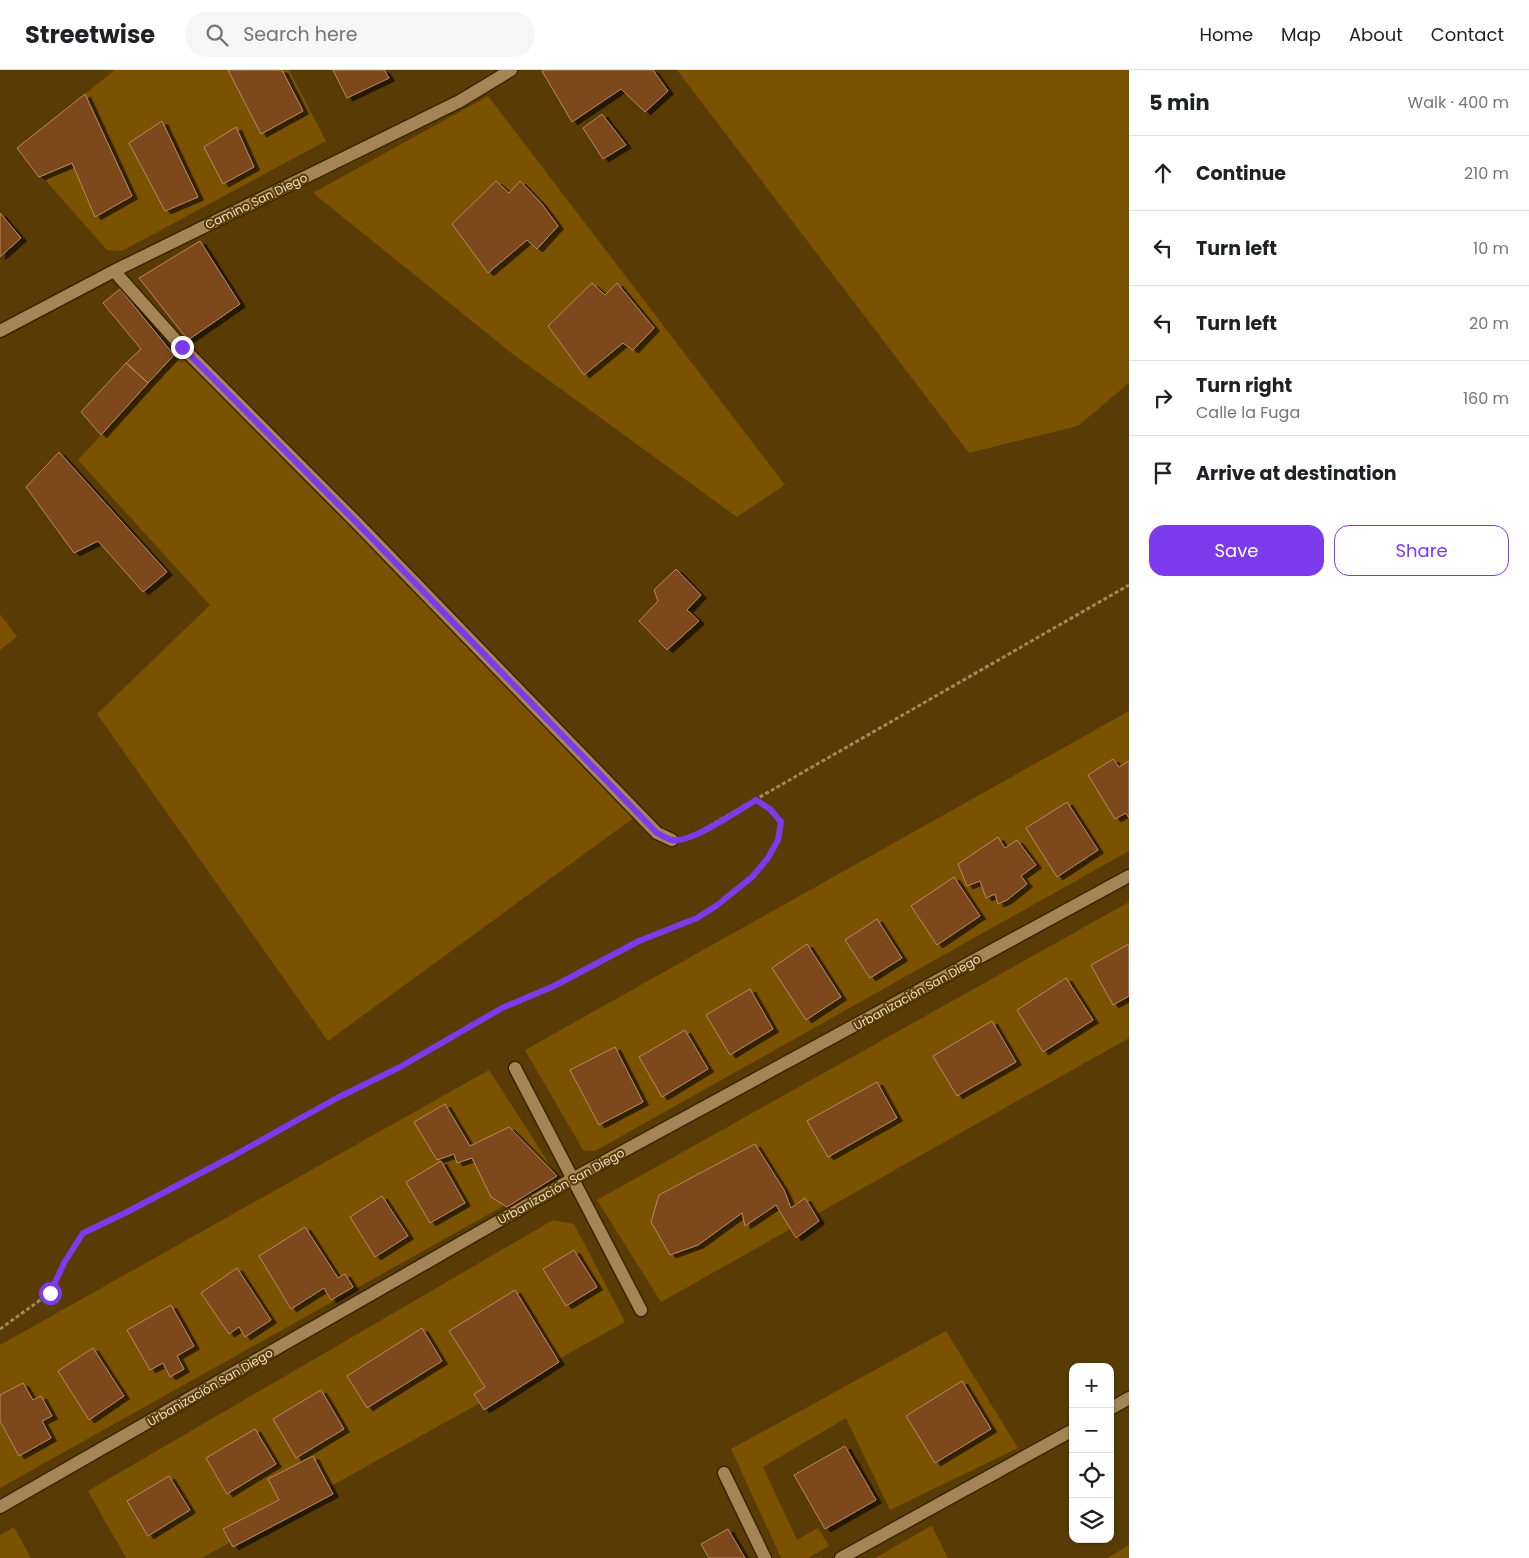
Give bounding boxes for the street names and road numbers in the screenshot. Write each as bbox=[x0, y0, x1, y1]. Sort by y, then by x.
street label: Camino San Diego bbox=[202, 169, 310, 233]
street label: Urbanización San Diego bbox=[851, 950, 984, 1034]
street label: Urbanización San Diego bbox=[495, 1144, 628, 1228]
street label: Urbanización San Diego bbox=[144, 1344, 276, 1430]

